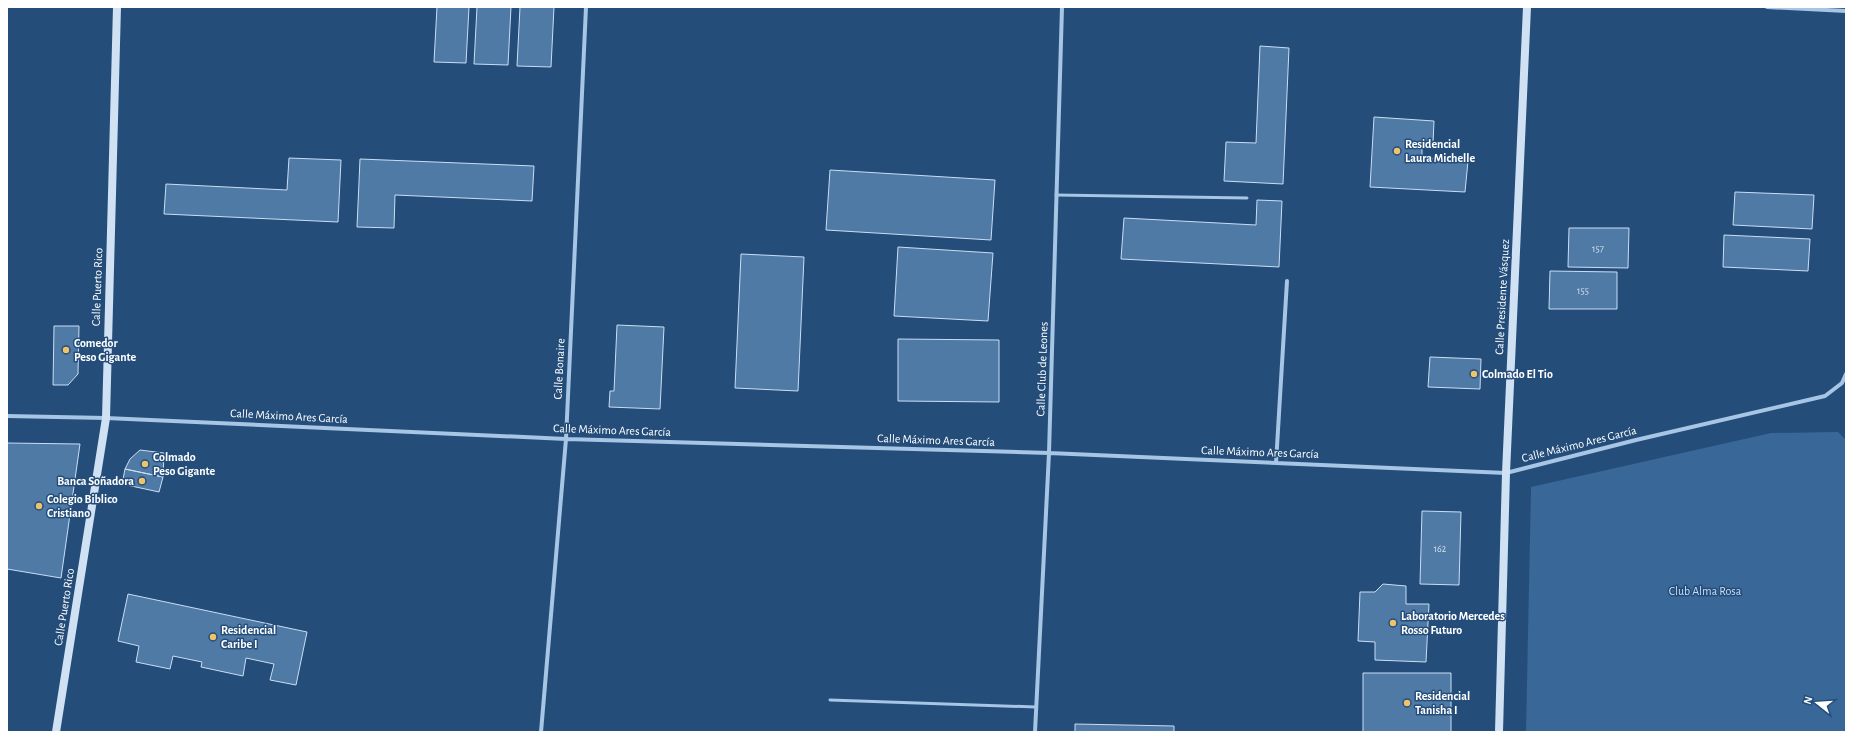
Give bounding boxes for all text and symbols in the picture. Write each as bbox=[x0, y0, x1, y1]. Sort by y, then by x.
place label: Residencial Laura Michelle bbox=[1405, 138, 1475, 164]
marker: Residencial Laura Michelle bbox=[1392, 146, 1402, 156]
street label: Calle Presidente Vásquez bbox=[1493, 239, 1511, 355]
house number: 157 bbox=[1592, 244, 1604, 254]
street label: Calle Puerto Rico bbox=[90, 247, 104, 326]
house number: 155 bbox=[1577, 286, 1589, 296]
street label: Calle Club de Leones bbox=[1034, 321, 1050, 417]
place label: Comedor Peso Gigante bbox=[74, 337, 136, 363]
street label: Calle Bonaire bbox=[551, 338, 567, 400]
marker: Comedor Peso Gigante bbox=[61, 345, 71, 355]
place label: Colmado El Tio bbox=[1482, 368, 1553, 380]
marker: Colmado El Tio bbox=[1469, 369, 1479, 379]
street label: Calle Máximo Ares García bbox=[230, 407, 349, 425]
street label: Calle Máximo Ares García bbox=[553, 422, 672, 438]
street label: Calle Máximo Ares García bbox=[1520, 424, 1638, 464]
street label: Calle Máximo Ares García bbox=[877, 432, 996, 448]
street label: Calle Máximo Ares García bbox=[1201, 444, 1320, 460]
place label: Colmado Peso Gigante bbox=[153, 451, 215, 477]
marker: Colmado Peso Gigante bbox=[140, 459, 150, 469]
place label: Banca Soñadora bbox=[57, 475, 134, 487]
marker: Banca Soñadora bbox=[137, 476, 147, 486]
place label: Colegio Biblico Cristiano bbox=[47, 493, 118, 519]
marker: Colegio Biblico Cristiano bbox=[34, 501, 44, 511]
house number: 162 bbox=[1434, 544, 1447, 554]
street label: Calle Puerto Rico bbox=[52, 567, 76, 647]
park label: Club Alma Rosa bbox=[1669, 585, 1742, 597]
place label: Laboratorio Mercedes Rosso Futuro bbox=[1401, 610, 1505, 636]
marker: Laboratorio Mercedes Rosso Futuro bbox=[1388, 618, 1398, 628]
place label: Residencial Caribe I bbox=[221, 624, 276, 650]
marker: Residencial Caribe I bbox=[208, 632, 218, 642]
north arrow bbox=[1797, 683, 1837, 723]
place label: Residencial Tanisha I bbox=[1415, 690, 1470, 716]
text: N bbox=[1802, 695, 1814, 705]
marker: Residencial Tanisha I bbox=[1402, 698, 1412, 708]

